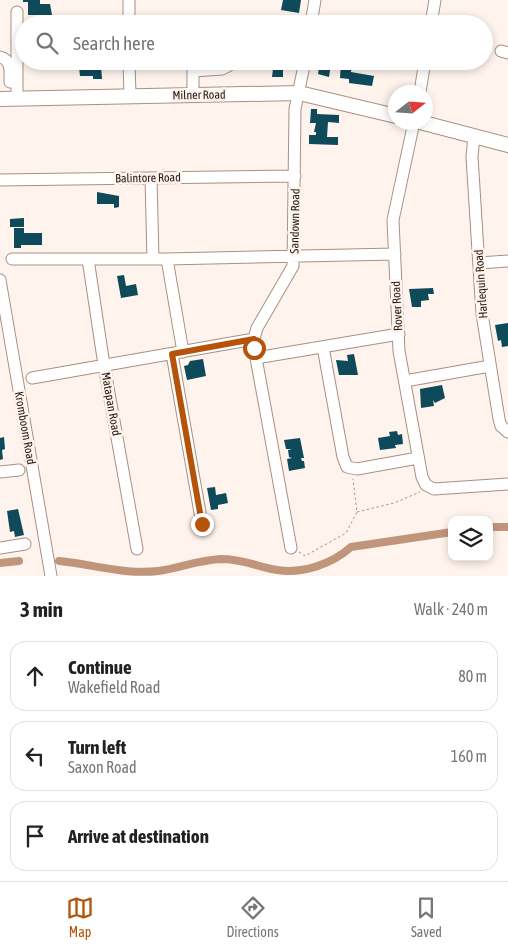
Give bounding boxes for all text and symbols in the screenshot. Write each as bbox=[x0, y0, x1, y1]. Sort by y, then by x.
search box bbox=[15, 15, 493, 70]
icon: search bbox=[33, 29, 61, 57]
text: Search here bbox=[73, 32, 155, 54]
north arrow bbox=[388, 85, 433, 130]
street label: Milner Road bbox=[172, 88, 226, 102]
street label: Balintore Road bbox=[115, 170, 181, 186]
street label: Sandown Road bbox=[287, 188, 303, 254]
street label: Harlequin Road bbox=[472, 249, 490, 319]
street label: Rover Road bbox=[389, 281, 405, 331]
route start bbox=[243, 337, 266, 360]
street label: Matapan Road bbox=[99, 371, 123, 437]
street label: Kromboom Road bbox=[12, 390, 38, 466]
route end bbox=[191, 513, 214, 536]
map controls bbox=[448, 516, 493, 561]
button: layers bbox=[448, 516, 493, 561]
text: 3 min bbox=[20, 597, 63, 621]
text: Walk · 240 m bbox=[414, 600, 488, 618]
text: Continue bbox=[68, 656, 132, 678]
icon: ahead bbox=[21, 662, 49, 690]
text: 80 m bbox=[458, 667, 487, 685]
text: Wakefield Road bbox=[68, 678, 160, 696]
text: Turn left bbox=[68, 736, 126, 758]
icon: left bbox=[21, 742, 49, 770]
text: 160 m bbox=[451, 747, 487, 765]
text: Saxon Road bbox=[68, 758, 136, 776]
icon: arrive bbox=[21, 822, 49, 850]
text: Arrive at destination bbox=[68, 825, 209, 847]
tab: Map bbox=[66, 894, 94, 940]
tab: Directions bbox=[226, 894, 279, 940]
tab: Saved bbox=[411, 894, 442, 940]

